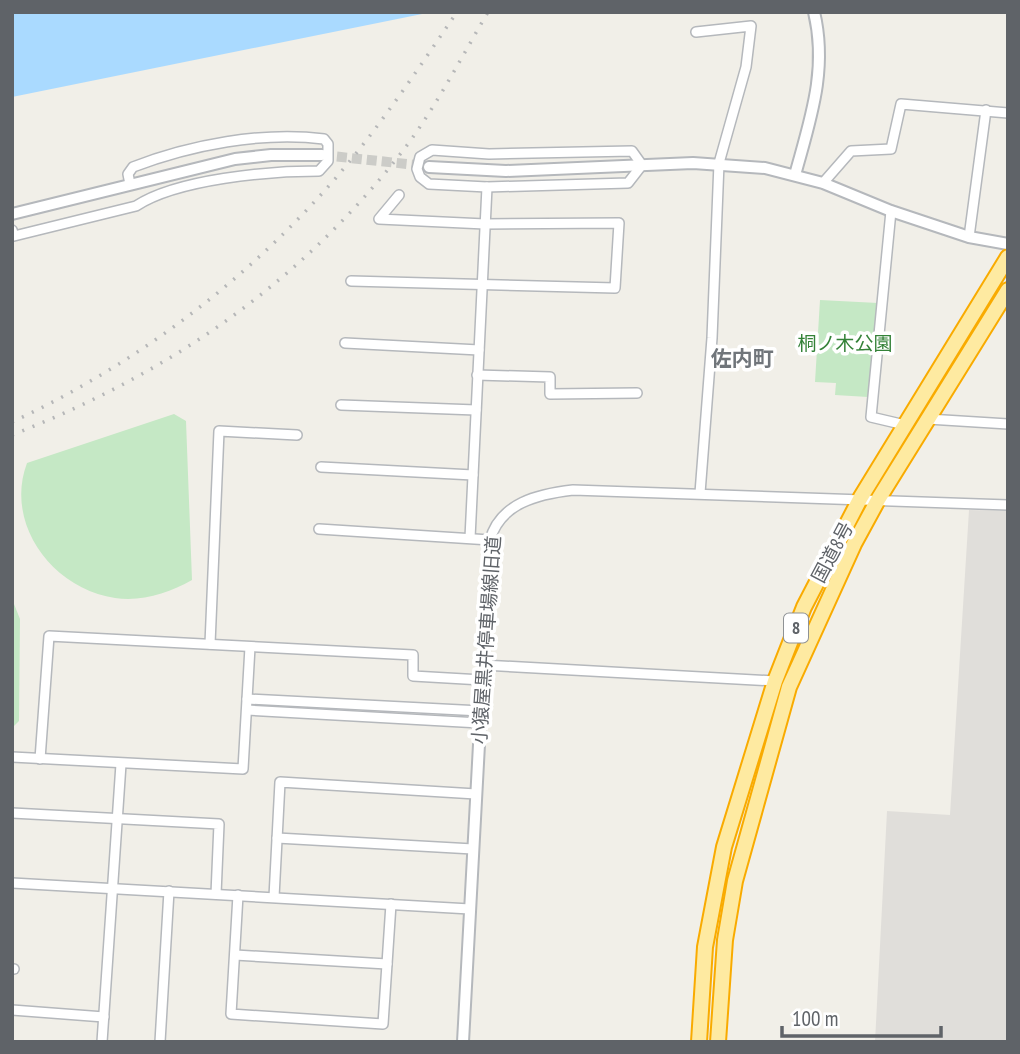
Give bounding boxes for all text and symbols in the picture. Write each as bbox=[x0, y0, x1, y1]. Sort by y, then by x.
park label: 桐ノ木公園 bbox=[797, 331, 893, 355]
district label: 佐内町 bbox=[711, 345, 774, 372]
street label: 国道8号 bbox=[806, 517, 858, 587]
street label: 小猿屋黒井停車場線旧道 bbox=[467, 535, 505, 745]
road number: 8 bbox=[784, 614, 808, 642]
scale bar bbox=[782, 995, 941, 1038]
text: 100 m bbox=[792, 1005, 838, 1032]

